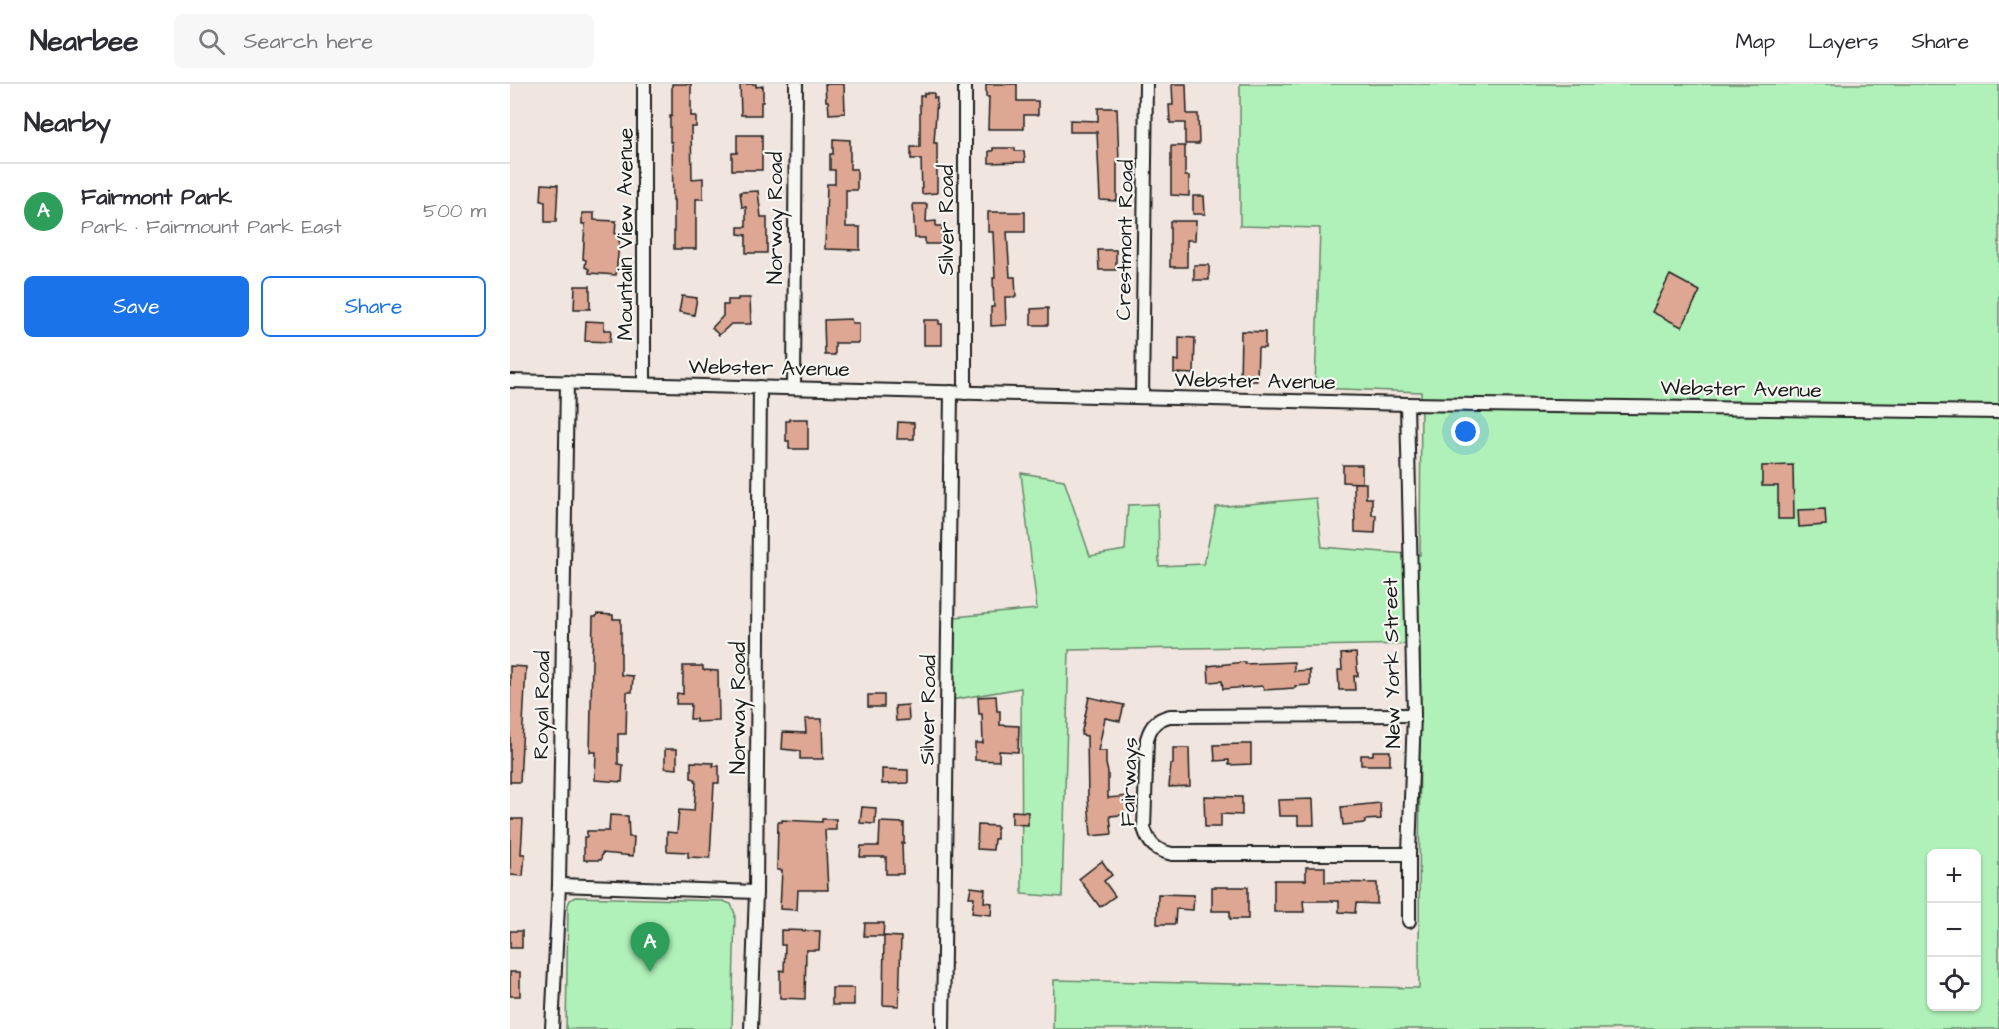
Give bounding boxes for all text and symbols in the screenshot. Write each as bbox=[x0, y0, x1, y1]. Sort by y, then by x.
search box bbox=[174, 14, 594, 68]
text: Nearbee bbox=[30, 22, 138, 61]
icon: search bbox=[195, 25, 228, 58]
text: Search here bbox=[243, 26, 373, 57]
text: Map bbox=[1735, 27, 1775, 56]
text: Layers bbox=[1808, 27, 1878, 56]
text: Share bbox=[1911, 27, 1969, 56]
text: Nearby bbox=[24, 105, 111, 141]
street label: Mountain View Avenue bbox=[611, 128, 640, 340]
street label: Norway Road bbox=[761, 152, 792, 284]
street label: Crestmont Road bbox=[1109, 159, 1141, 321]
street label: Silver Road bbox=[932, 165, 961, 275]
text: Fairmont Park bbox=[81, 182, 232, 213]
text: A bbox=[37, 197, 50, 225]
text: 500 m bbox=[423, 197, 486, 225]
text: Park · Fairmount Park East bbox=[81, 213, 342, 241]
button: Save bbox=[24, 276, 249, 337]
button: Share bbox=[261, 276, 486, 337]
street label: Webster Avenue bbox=[688, 352, 850, 384]
street label: Webster Avenue bbox=[1174, 365, 1336, 397]
street label: Webster Avenue bbox=[1660, 373, 1822, 405]
your location bbox=[1451, 417, 1480, 446]
street label: New York Street bbox=[1376, 577, 1408, 749]
street label: Norway Road bbox=[724, 642, 755, 774]
street label: Royal Road bbox=[527, 650, 559, 760]
street label: Silver Road bbox=[913, 654, 943, 765]
street label: Fairways bbox=[1113, 737, 1147, 827]
map controls bbox=[1927, 849, 1981, 1011]
button: + bbox=[1927, 849, 1981, 903]
button: − bbox=[1927, 903, 1981, 957]
pin: A bbox=[630, 922, 670, 972]
button: locate bbox=[1927, 957, 1981, 1011]

